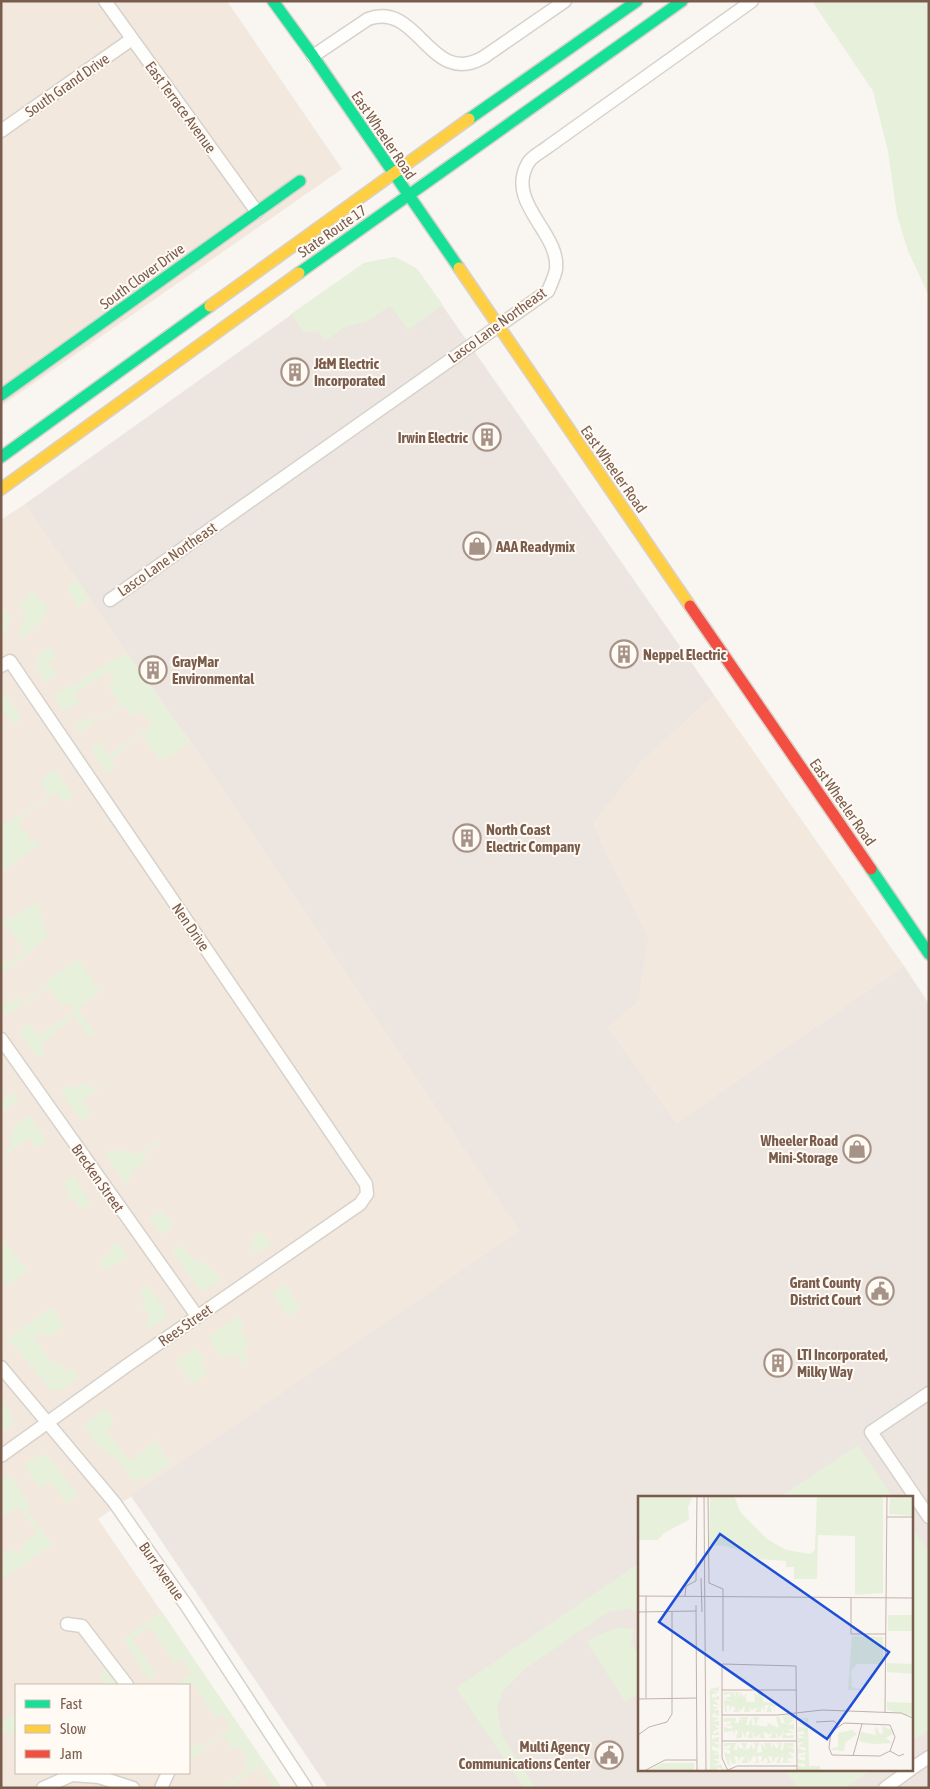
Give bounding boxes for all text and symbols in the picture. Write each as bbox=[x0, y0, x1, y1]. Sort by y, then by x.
street label: South Grand Drive bbox=[22, 50, 113, 120]
street label: East Terrace Avenue bbox=[142, 58, 220, 156]
street label: East Wheeler Road bbox=[348, 88, 420, 182]
street label: State Route 17 bbox=[295, 201, 369, 261]
street label: South Clover Drive bbox=[96, 240, 188, 312]
street label: Lasco Lane Northeast bbox=[445, 284, 549, 366]
place label: J&M Electric Incorporated bbox=[313, 355, 385, 389]
building icon: J&M Electric Incorporated bbox=[280, 357, 310, 387]
building icon: Irwin Electric bbox=[472, 422, 502, 452]
street label: East Wheeler Road bbox=[578, 422, 650, 516]
place label: Irwin Electric bbox=[398, 429, 468, 446]
street label: Lasco Lane Northeast bbox=[114, 519, 220, 599]
shop icon: AAA Readymix bbox=[462, 531, 492, 561]
place label: AAA Readymix bbox=[495, 538, 575, 555]
building icon: Neppel Electric bbox=[609, 639, 639, 669]
place label: Neppel Electric bbox=[643, 646, 726, 663]
place label: GrayMar Environmental bbox=[172, 653, 255, 687]
building icon: GrayMar Environmental bbox=[138, 655, 168, 685]
street label: East Wheeler Road bbox=[807, 755, 879, 849]
place label: North Coast Electric Company bbox=[486, 821, 581, 855]
building icon: North Coast Electric Company bbox=[452, 823, 482, 853]
street label: Nen Drive bbox=[169, 900, 213, 954]
place label: Wheeler Road Mini-Storage bbox=[760, 1132, 838, 1166]
shop icon: Wheeler Road Mini-Storage bbox=[842, 1134, 872, 1164]
street label: Brecken Street bbox=[68, 1141, 128, 1215]
place label: Grant County District Court bbox=[789, 1274, 862, 1308]
public building icon: Grant County District Court bbox=[865, 1276, 895, 1306]
street label: Rees Street bbox=[155, 1300, 215, 1350]
place label: LTI Incorporated, Milky Way bbox=[797, 1346, 888, 1380]
building icon: LTI Incorporated, Milky Way bbox=[763, 1348, 793, 1378]
inset map bbox=[638, 1496, 912, 1772]
street label: Burr Avenue bbox=[136, 1539, 188, 1603]
legend bbox=[15, 1684, 190, 1774]
text: Fast bbox=[60, 1695, 82, 1712]
text: Slow bbox=[60, 1720, 86, 1737]
place label: Multi Agency Communications Center bbox=[458, 1738, 591, 1772]
public building icon: Multi Agency Communications Center bbox=[594, 1740, 624, 1770]
text: Jam bbox=[60, 1745, 83, 1762]

